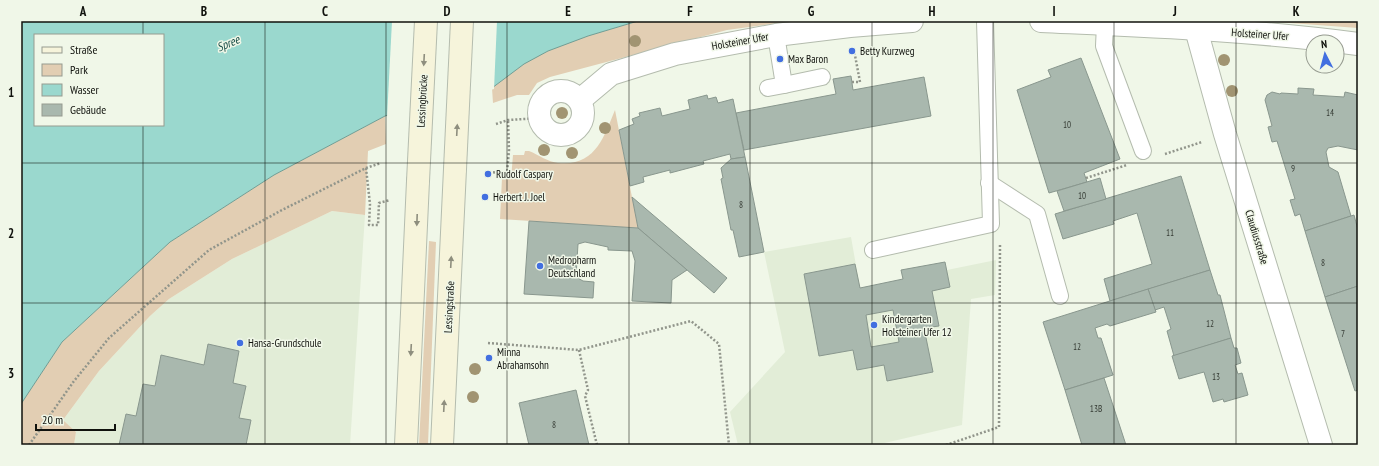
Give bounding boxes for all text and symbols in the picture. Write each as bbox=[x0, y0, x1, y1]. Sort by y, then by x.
text: A bbox=[79, 3, 87, 20]
text: B bbox=[201, 3, 207, 20]
text: C bbox=[322, 3, 328, 20]
text: D bbox=[444, 3, 451, 20]
text: E bbox=[565, 3, 571, 20]
text: F bbox=[687, 3, 693, 20]
text: G bbox=[808, 3, 815, 20]
text: H bbox=[929, 3, 936, 20]
text: I bbox=[1052, 3, 1056, 20]
text: J bbox=[1172, 3, 1177, 20]
text: K bbox=[1293, 3, 1300, 20]
street label: Holsteiner Ufer bbox=[1231, 25, 1289, 43]
street label: Holsteiner Ufer bbox=[710, 29, 770, 53]
water label: Spree bbox=[214, 31, 243, 54]
legend bbox=[34, 34, 164, 126]
north arrow bbox=[1305, 34, 1345, 74]
text: N bbox=[1320, 37, 1328, 51]
text: Straße bbox=[70, 42, 97, 57]
place label: Betty Kurzweg bbox=[860, 44, 915, 58]
marker: Betty Kurzweg bbox=[847, 46, 857, 56]
place label: Max Baron bbox=[788, 52, 828, 66]
one-way arrow bbox=[421, 54, 428, 66]
marker: Max Baron bbox=[775, 54, 785, 64]
text: Park bbox=[70, 62, 88, 77]
street label: Lessingbrücke bbox=[414, 74, 430, 128]
text: Wasser bbox=[70, 82, 100, 97]
text: 1 bbox=[8, 84, 14, 101]
text: Gebäude bbox=[70, 102, 106, 117]
house number: 14 bbox=[1326, 107, 1334, 118]
house number: 10 bbox=[1063, 119, 1071, 130]
one-way arrow bbox=[453, 124, 460, 136]
house number: 9 bbox=[1291, 163, 1295, 174]
place label: Rudolf Caspary bbox=[496, 167, 554, 181]
marker: Rudolf Caspary bbox=[483, 169, 493, 179]
place label: Herbert J. Joel bbox=[493, 190, 546, 204]
house number: 10 bbox=[1078, 190, 1086, 201]
marker: Herbert J. Joel bbox=[480, 192, 490, 202]
house number: 8 bbox=[739, 199, 743, 210]
street label: Claudiusstraße bbox=[1242, 208, 1272, 266]
one-way arrow bbox=[414, 214, 420, 227]
text: 2 bbox=[8, 225, 14, 242]
house number: 11 bbox=[1166, 227, 1174, 238]
place label: Medropharm Deutschland bbox=[548, 253, 596, 280]
one-way arrow bbox=[447, 256, 454, 268]
house number: 8 bbox=[1321, 257, 1325, 268]
marker: Medropharm Deutschland bbox=[535, 261, 545, 271]
street label: Lessingstraße bbox=[441, 280, 457, 333]
place label: Kindergarten Holsteiner Ufer 12 bbox=[882, 312, 952, 339]
house number: 12 bbox=[1206, 318, 1214, 329]
marker: Kindergarten Holsteiner Ufer 12 bbox=[869, 320, 879, 330]
house number: 7 bbox=[1341, 328, 1345, 339]
place label: Hansa-Grundschule bbox=[248, 336, 322, 350]
marker: Hansa-Grundschule bbox=[235, 338, 245, 348]
house number: 12 bbox=[1073, 341, 1081, 352]
one-way arrow bbox=[407, 344, 414, 356]
place label: Minna Abrahamsohn bbox=[497, 345, 549, 372]
marker: Minna Abrahamsohn bbox=[484, 353, 494, 363]
text: 3 bbox=[8, 365, 14, 382]
house number: 13 bbox=[1212, 371, 1220, 382]
one-way arrow bbox=[441, 399, 447, 412]
house number: 13B bbox=[1090, 403, 1102, 414]
scale bar bbox=[36, 406, 115, 432]
text: 20 m bbox=[42, 412, 63, 427]
house number: 8 bbox=[552, 419, 556, 430]

